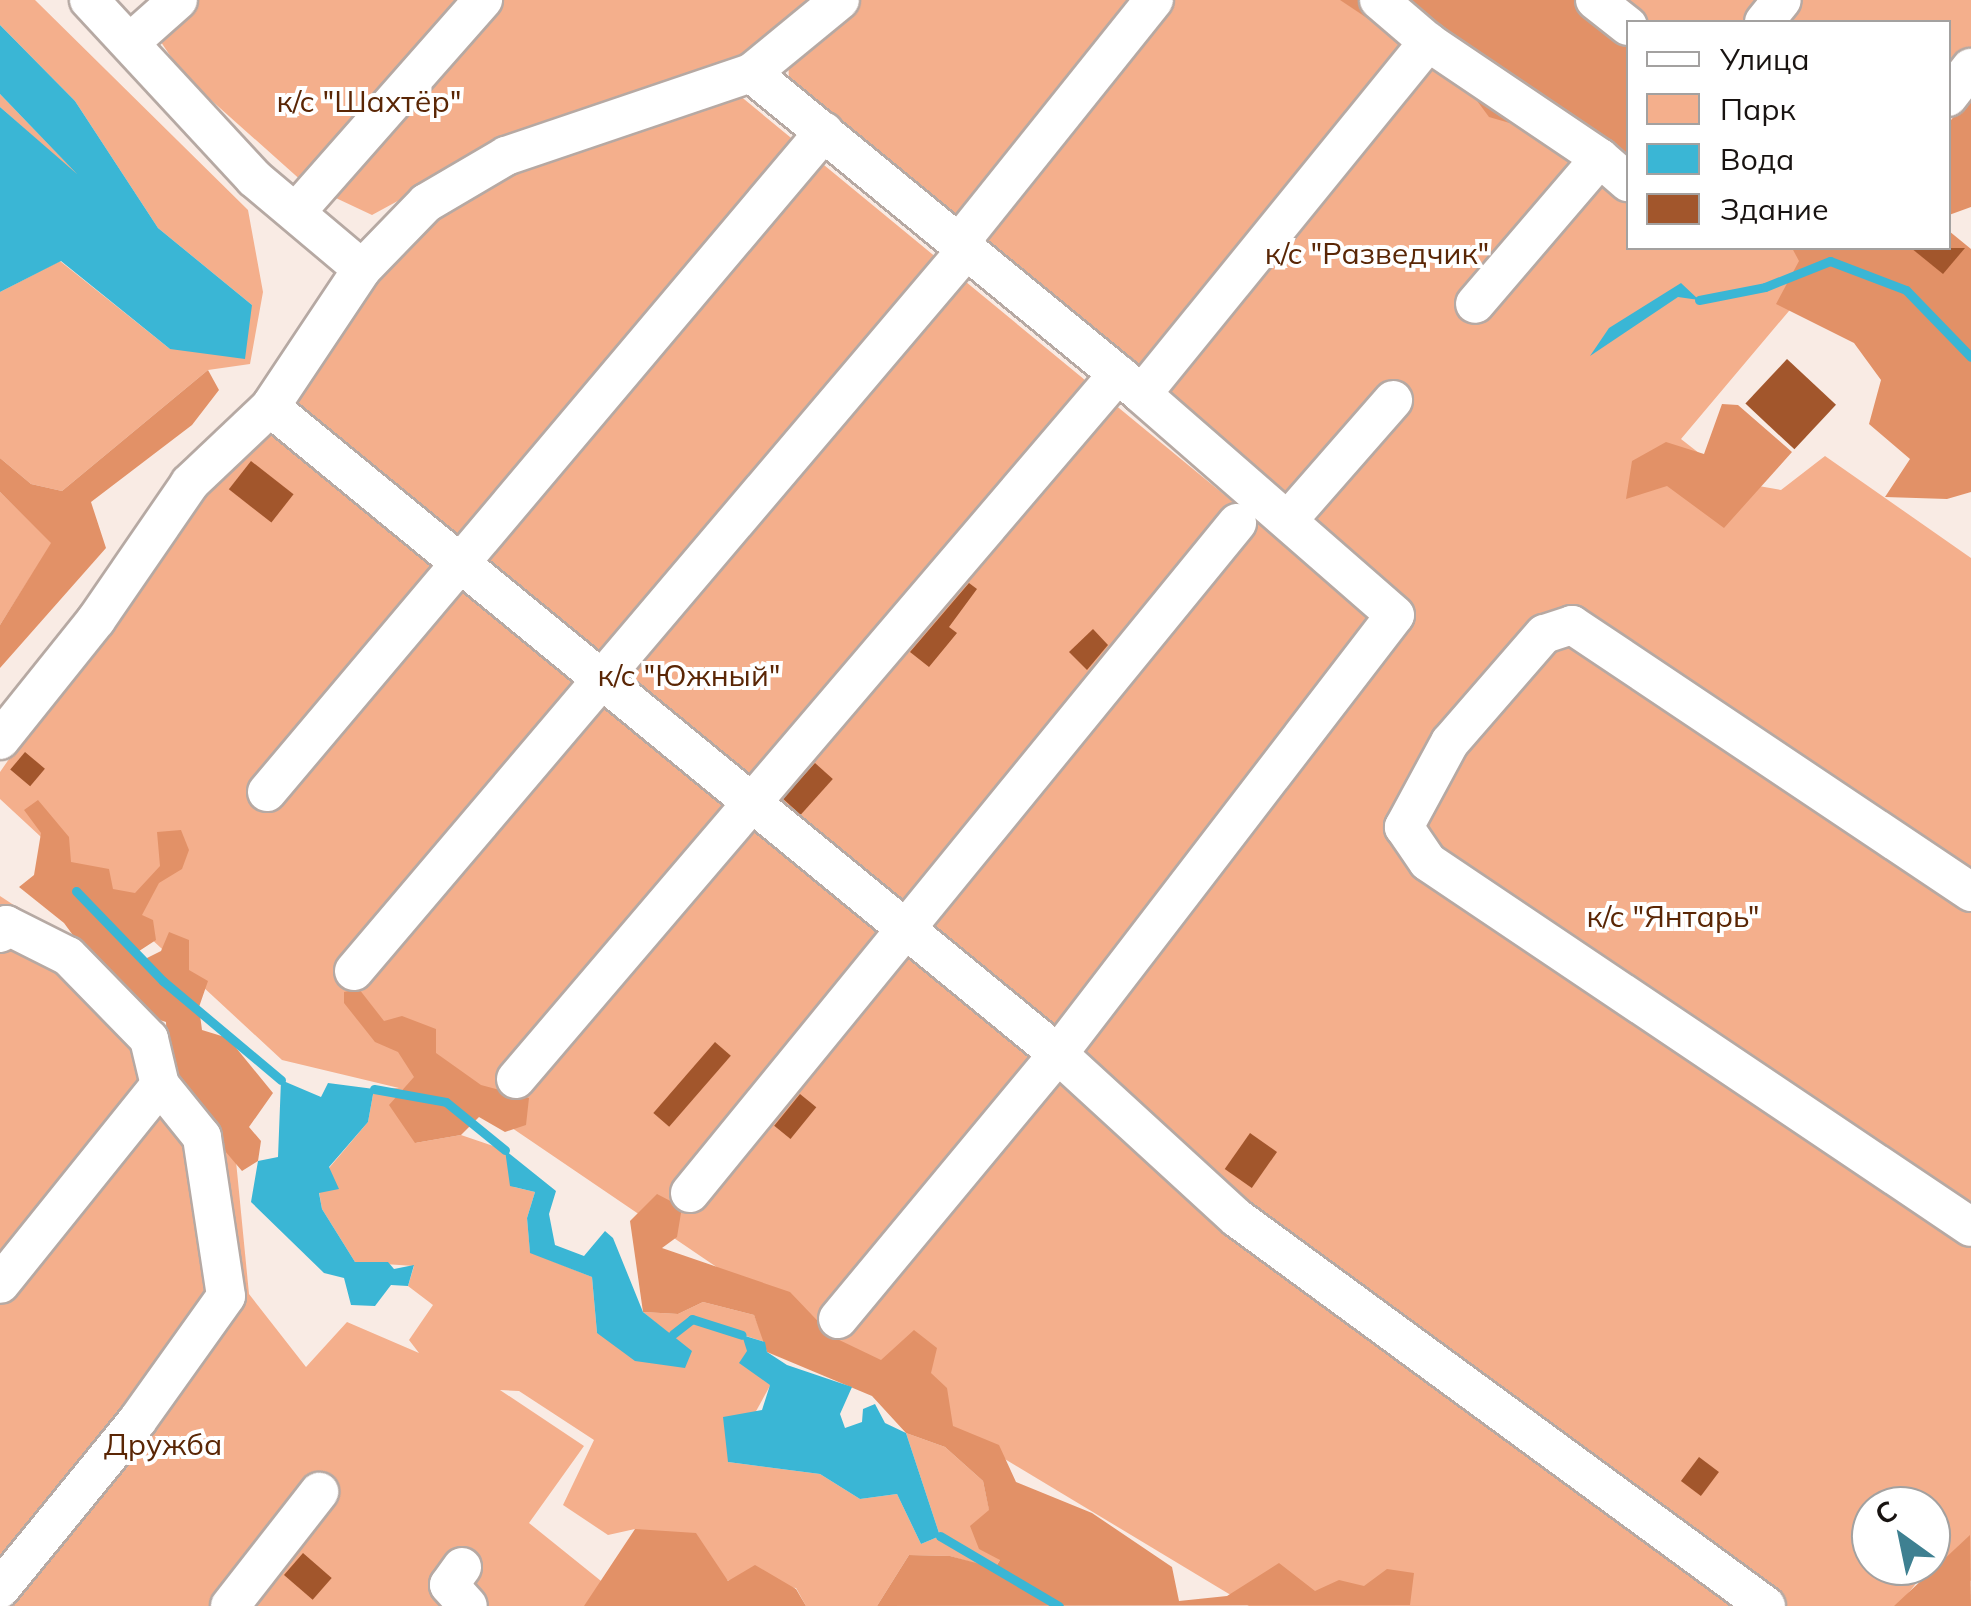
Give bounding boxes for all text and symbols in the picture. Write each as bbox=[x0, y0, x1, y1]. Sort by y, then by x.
legend bbox=[1626, 20, 1951, 250]
text: Улица bbox=[1720, 40, 1810, 78]
park label: к/с "Шахтёр" bbox=[276, 83, 462, 119]
text: Парк bbox=[1720, 90, 1796, 128]
text: Вода bbox=[1720, 140, 1794, 178]
text: Здание bbox=[1720, 190, 1829, 228]
park label: к/с "Разведчик" bbox=[1265, 235, 1489, 271]
park label: к/с "Южный" bbox=[598, 657, 780, 693]
park label: к/с "Янтарь" bbox=[1587, 898, 1759, 934]
park label: Дружба bbox=[104, 1426, 222, 1462]
north arrow bbox=[1851, 1486, 1951, 1586]
text: С bbox=[1868, 1492, 1903, 1532]

